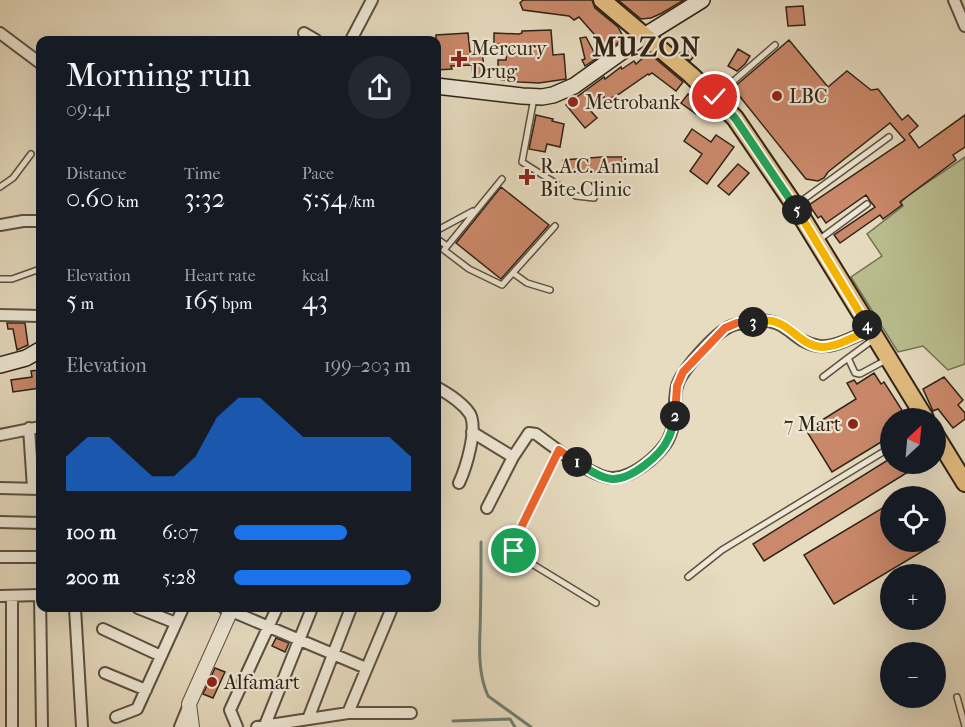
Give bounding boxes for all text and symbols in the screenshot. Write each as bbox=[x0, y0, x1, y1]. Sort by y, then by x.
district label: MUZON bbox=[592, 32, 702, 63]
place label: Mercury Drug bbox=[471, 37, 548, 83]
marker: Mercury Drug bbox=[452, 52, 466, 66]
text: Morning run bbox=[66, 56, 251, 95]
button: share bbox=[348, 56, 411, 119]
pin bbox=[689, 71, 740, 122]
icon: check bbox=[698, 80, 731, 113]
place label: LBC bbox=[789, 85, 828, 108]
marker: LBC bbox=[770, 89, 784, 103]
place label: Metrobank bbox=[585, 91, 681, 114]
marker: Metrobank bbox=[566, 95, 580, 109]
text: 09:41 bbox=[66, 98, 111, 121]
place label: R.A.C. Animal Bite Clinic bbox=[540, 155, 660, 201]
text: Distance bbox=[66, 164, 126, 183]
text: Time bbox=[184, 164, 220, 183]
text: Pace bbox=[302, 164, 334, 183]
marker: R.A.C. Animal Bite Clinic bbox=[518, 168, 536, 186]
text: 0.60 bbox=[66, 183, 114, 214]
text: 3:32 bbox=[184, 183, 225, 214]
text: 5:54 bbox=[302, 183, 346, 214]
text: km bbox=[114, 192, 139, 211]
text: /km bbox=[346, 192, 375, 211]
pin: 5 bbox=[782, 195, 812, 225]
text: 5 bbox=[794, 200, 800, 219]
text: Elevation bbox=[66, 266, 131, 285]
text: Heart rate bbox=[184, 266, 256, 285]
text: kcal bbox=[302, 266, 329, 285]
text: 5 bbox=[66, 285, 77, 316]
text: 165 bbox=[184, 285, 218, 316]
text: 43 bbox=[302, 285, 328, 316]
text: m bbox=[77, 294, 94, 313]
text: bpm bbox=[218, 294, 252, 313]
pin: 3 bbox=[738, 307, 768, 337]
pin: 4 bbox=[852, 310, 882, 340]
text: 3 bbox=[750, 312, 756, 331]
text: 4 bbox=[862, 315, 872, 334]
text: Elevation bbox=[66, 354, 147, 377]
text: 199–203 m bbox=[324, 354, 411, 377]
pin: 2 bbox=[660, 401, 690, 431]
text: 2 bbox=[671, 406, 679, 425]
north arrow bbox=[880, 408, 946, 474]
map controls bbox=[880, 408, 946, 708]
place label: 7 Mart bbox=[784, 413, 841, 436]
marker: 7 Mart bbox=[846, 417, 860, 431]
pin: 1 bbox=[562, 447, 592, 477]
text: 1 bbox=[574, 452, 580, 471]
button: locate bbox=[880, 486, 946, 552]
text: 100 m bbox=[66, 521, 116, 544]
text: 6:07 bbox=[162, 521, 198, 544]
pin bbox=[488, 525, 539, 576]
icon: arrive bbox=[497, 534, 530, 567]
button: + bbox=[880, 564, 946, 630]
text: 200 m bbox=[66, 566, 119, 589]
text: 5:28 bbox=[162, 566, 196, 589]
button: − bbox=[880, 642, 946, 708]
place label: Alfamart bbox=[223, 671, 300, 694]
marker: Alfamart bbox=[205, 675, 219, 689]

